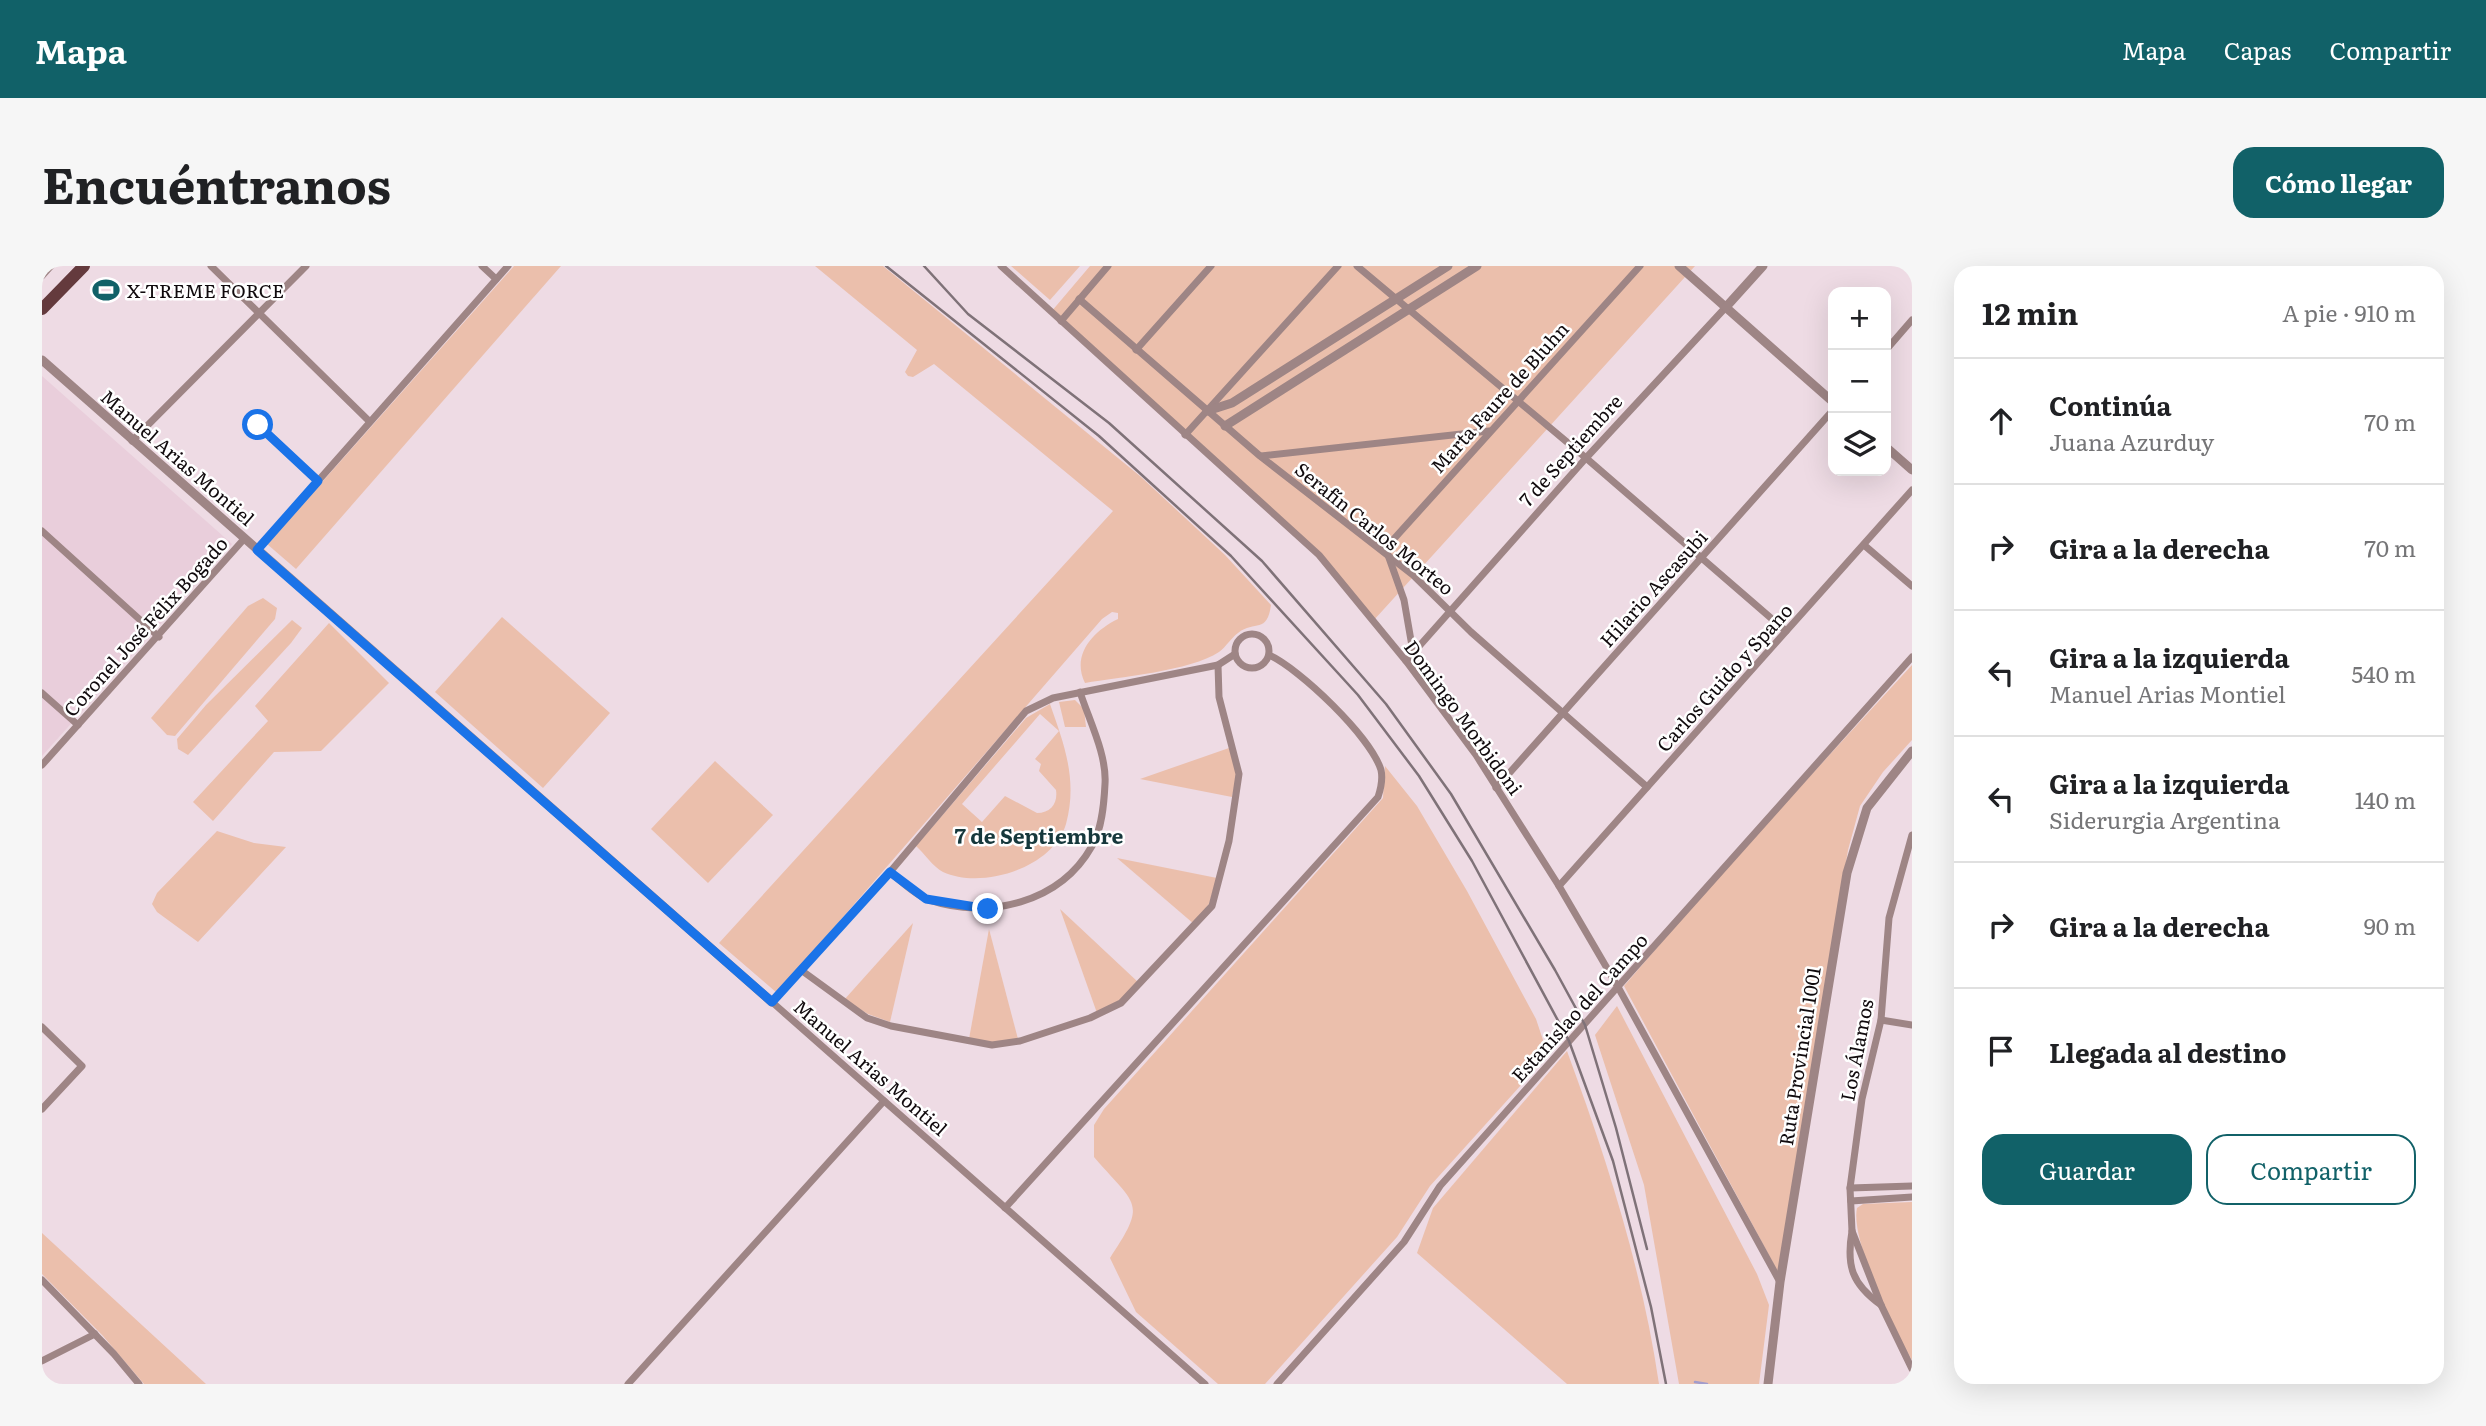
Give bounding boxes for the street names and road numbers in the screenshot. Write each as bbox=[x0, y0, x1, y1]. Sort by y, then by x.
street label: Marta Faure de Bluhn bbox=[1423, 315, 1575, 479]
street label: Manuel Arias Montiel bbox=[95, 382, 261, 532]
street label: 7 de Septiembre bbox=[1512, 388, 1628, 512]
street label: Serafín Carlos Morteo bbox=[1289, 455, 1461, 601]
street label: Hilario Ascasubi bbox=[1593, 523, 1713, 653]
street label: Coronel José Félix Bogado bbox=[56, 530, 234, 722]
street label: Carlos Guido y Spano bbox=[1649, 596, 1799, 758]
street label: Domingo Morbidoni bbox=[1398, 634, 1530, 800]
street label: Estanislao del Campo bbox=[1504, 926, 1654, 1088]
street label: Ruta Provincial 1001 bbox=[1771, 964, 1827, 1147]
street label: Manuel Arias Montiel bbox=[788, 992, 954, 1142]
street label: Los Álamos bbox=[1832, 996, 1880, 1103]

